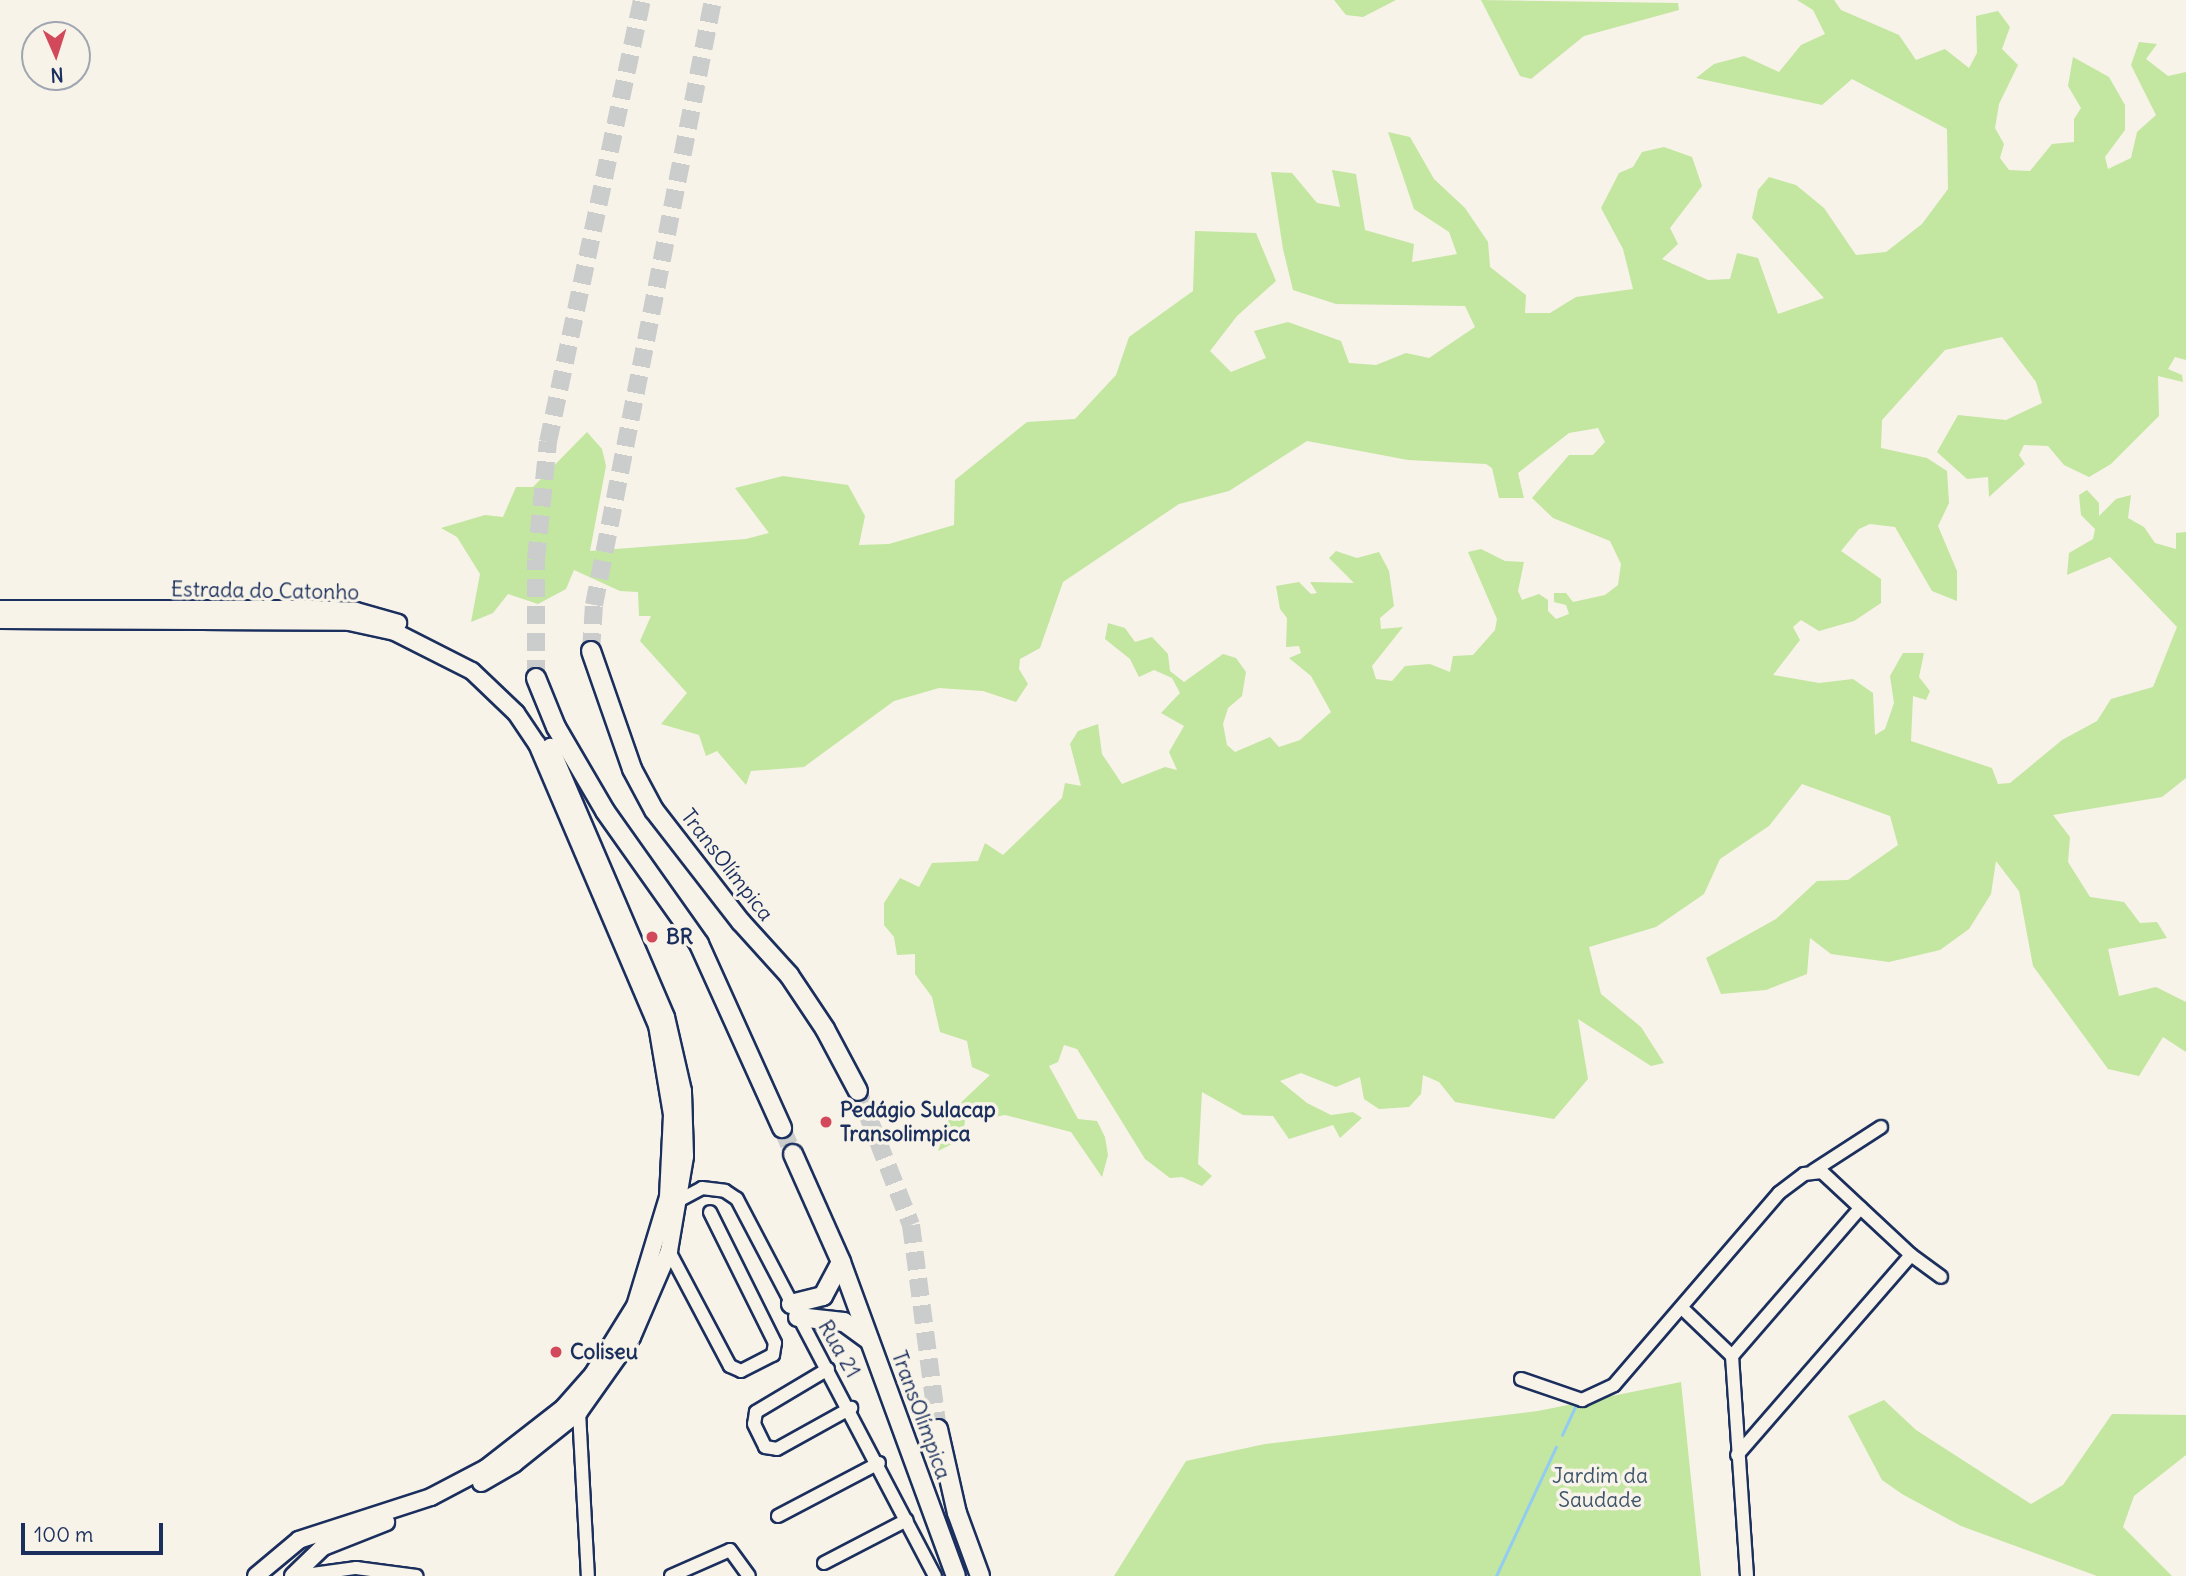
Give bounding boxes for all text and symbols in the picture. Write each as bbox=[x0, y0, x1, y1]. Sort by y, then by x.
north arrow bbox=[21, 21, 91, 91]
text: N bbox=[50, 63, 64, 87]
street label: Estrada do Catonho bbox=[171, 577, 359, 605]
street label: TransOlímpica bbox=[676, 804, 778, 926]
place label: BR bbox=[666, 924, 693, 950]
marker: BR bbox=[644, 929, 660, 945]
place label: Pedágio Sulacap Transolimpica bbox=[840, 1097, 996, 1147]
marker: Pedágio Sulacap Transolimpica bbox=[818, 1114, 834, 1130]
street label: Rua 21 bbox=[813, 1316, 865, 1382]
place label: Coliseu bbox=[570, 1339, 638, 1365]
marker: Coliseu bbox=[548, 1344, 564, 1360]
street label: TransOlímpica bbox=[886, 1347, 956, 1483]
park label: Jardim da Saudade bbox=[1552, 1463, 1648, 1513]
scale bar bbox=[24, 1510, 166, 1554]
text: 100 m bbox=[34, 1521, 93, 1548]

